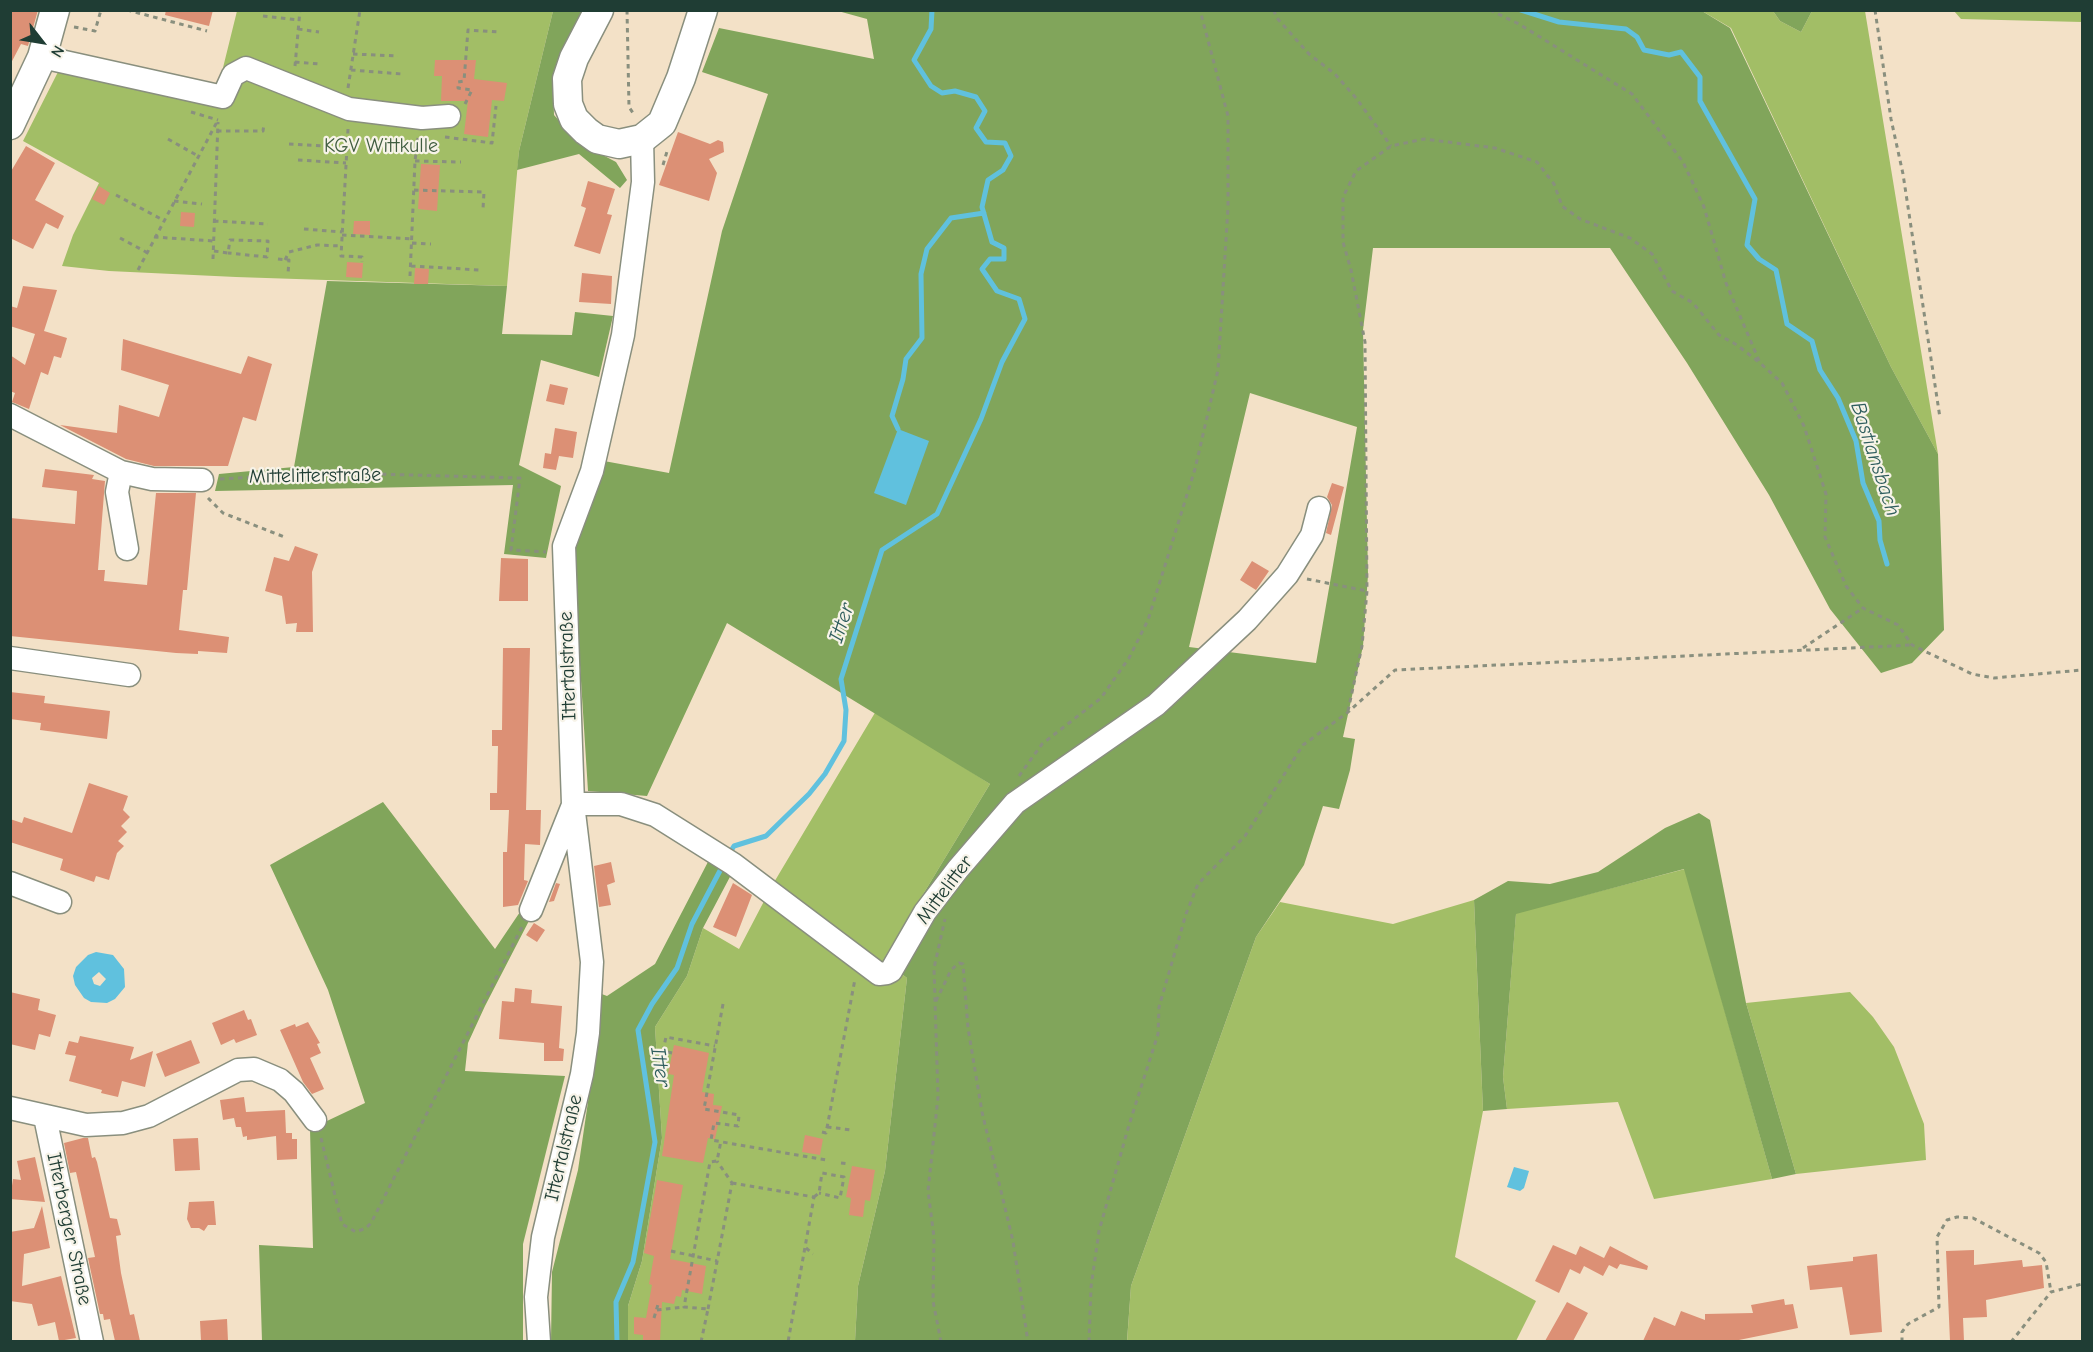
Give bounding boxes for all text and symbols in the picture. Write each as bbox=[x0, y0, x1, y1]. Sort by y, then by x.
north arrow bbox=[12, 12, 72, 72]
text: N bbox=[47, 42, 68, 60]
park label: KGV Wittkulle bbox=[324, 134, 438, 158]
water label: Bastiansbach bbox=[1845, 399, 1905, 519]
street label: Mittelitterstraße bbox=[249, 463, 381, 489]
water label: Itter bbox=[824, 600, 860, 646]
street label: Ittertalstraße bbox=[554, 611, 582, 721]
street label: Mittelitter bbox=[911, 851, 979, 929]
water label: Itter bbox=[644, 1045, 676, 1089]
street label: Ittertalstraße bbox=[540, 1092, 588, 1204]
street label: Itterberger Straße bbox=[41, 1151, 97, 1307]

